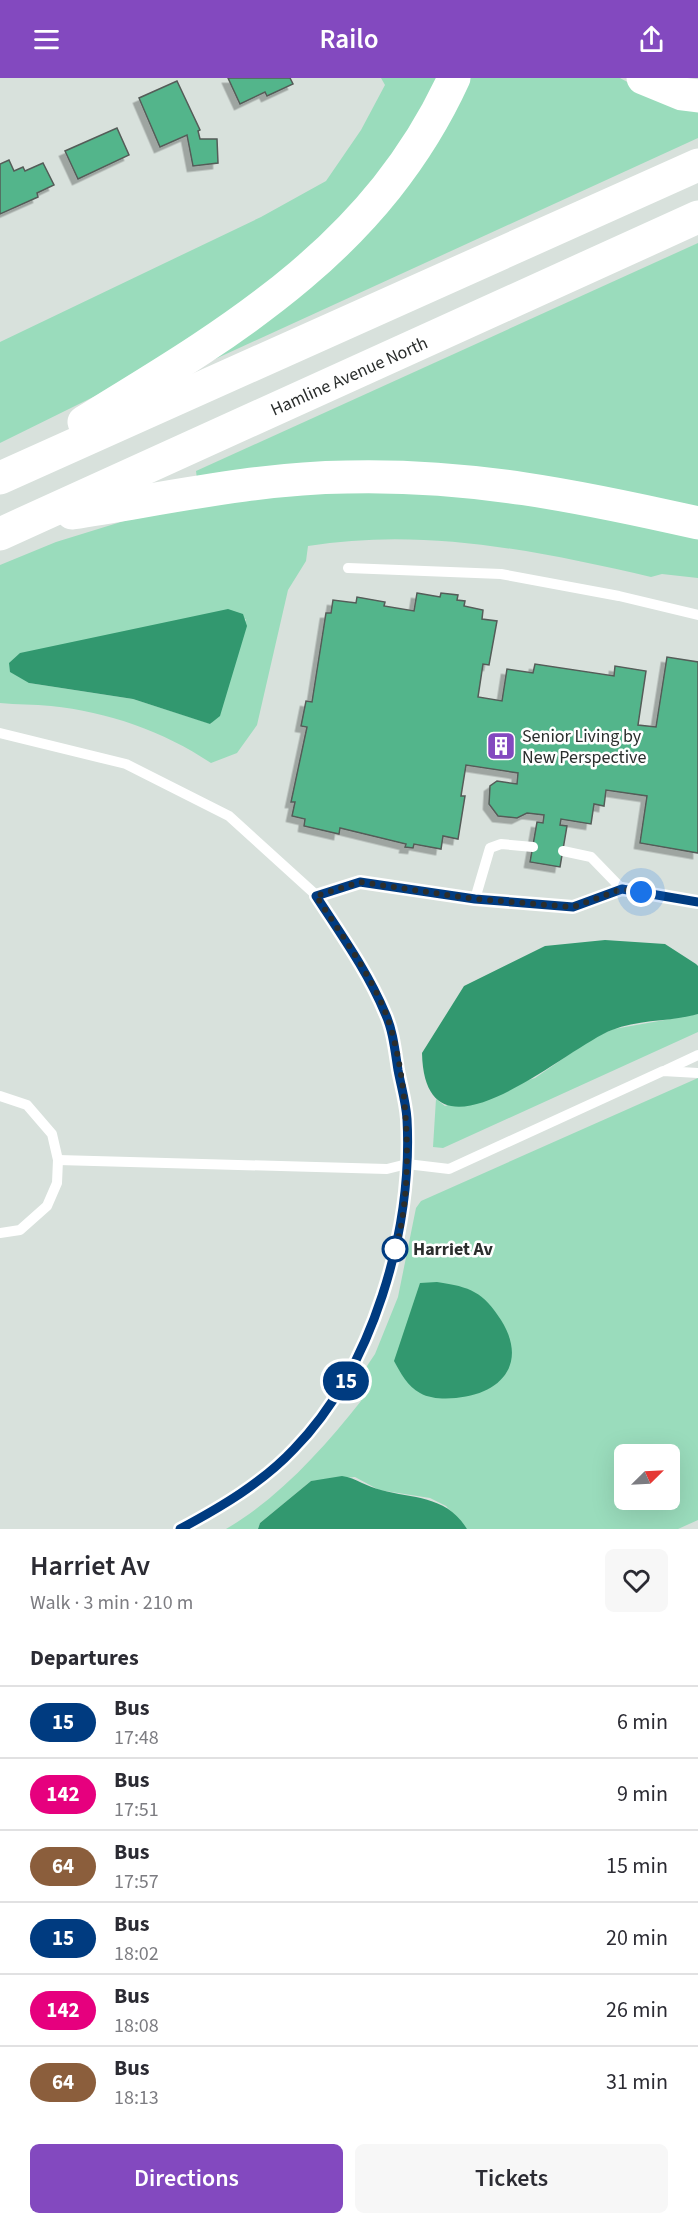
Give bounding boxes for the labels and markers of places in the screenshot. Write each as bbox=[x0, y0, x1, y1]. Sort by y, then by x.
place label: Senior Living by New Perspective bbox=[522, 724, 646, 770]
building icon: Senior Living by New Perspective bbox=[485, 730, 517, 762]
marker: Harriet Av bbox=[382, 1236, 408, 1262]
place label: Harriet Av bbox=[413, 1237, 494, 1262]

